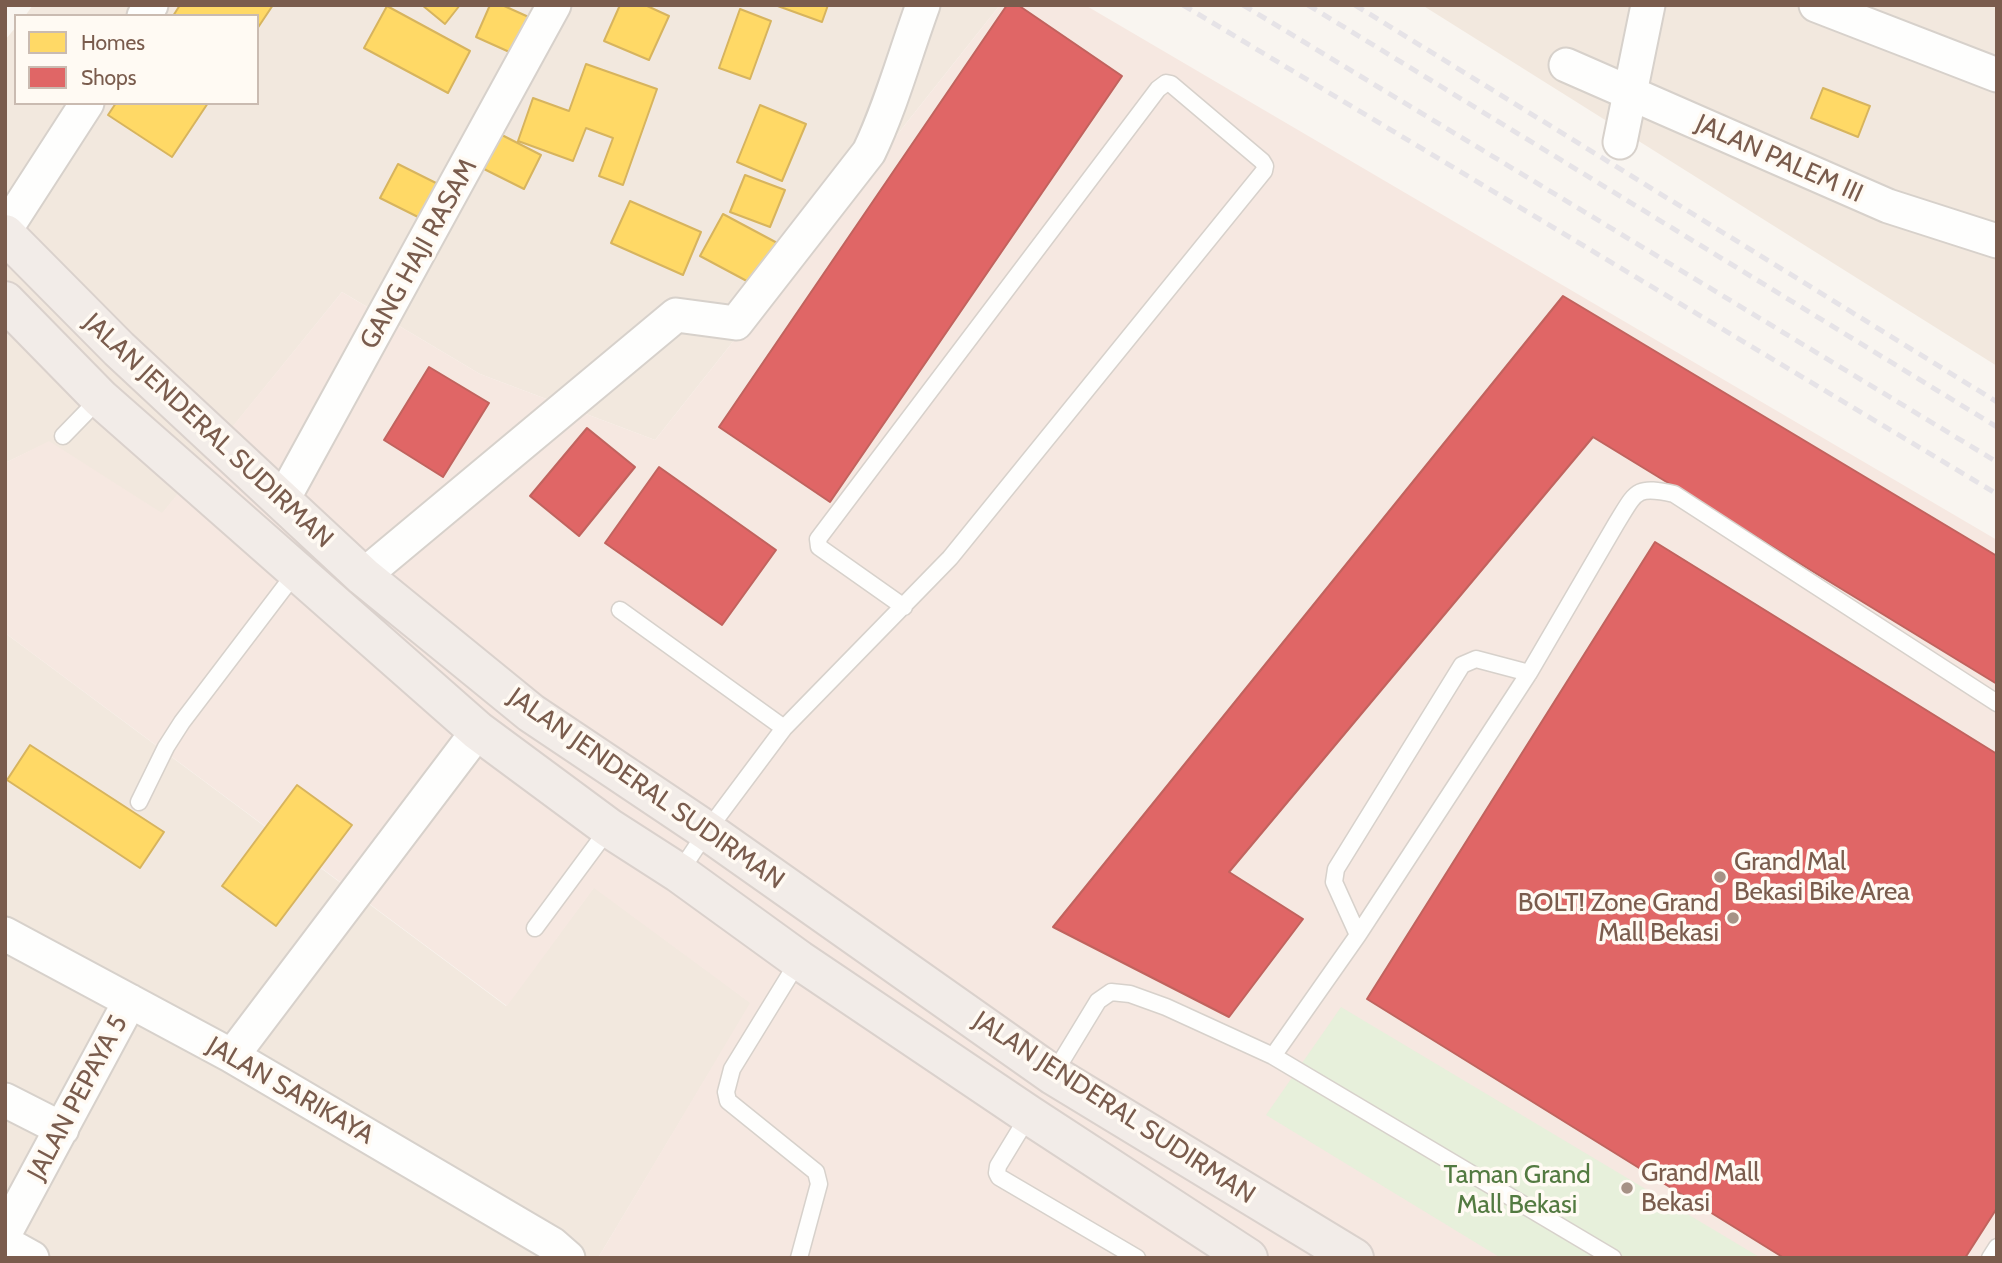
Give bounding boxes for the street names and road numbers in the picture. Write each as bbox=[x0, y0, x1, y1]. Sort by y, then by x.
street label: JALAN PALEM III bbox=[1690, 108, 1868, 210]
street label: GANG HAJI RASAM bbox=[354, 153, 484, 355]
street label: JALAN JENDERAL SUDIRMAN bbox=[77, 307, 339, 555]
street label: JALAN JENDERAL SUDIRMAN bbox=[502, 682, 790, 896]
street label: JALAN JENDERAL SUDIRMAN bbox=[967, 1005, 1261, 1211]
street label: JALAN PEPAYA 5 bbox=[21, 1010, 135, 1186]
street label: JALAN SARIKAYA bbox=[201, 1031, 379, 1151]

